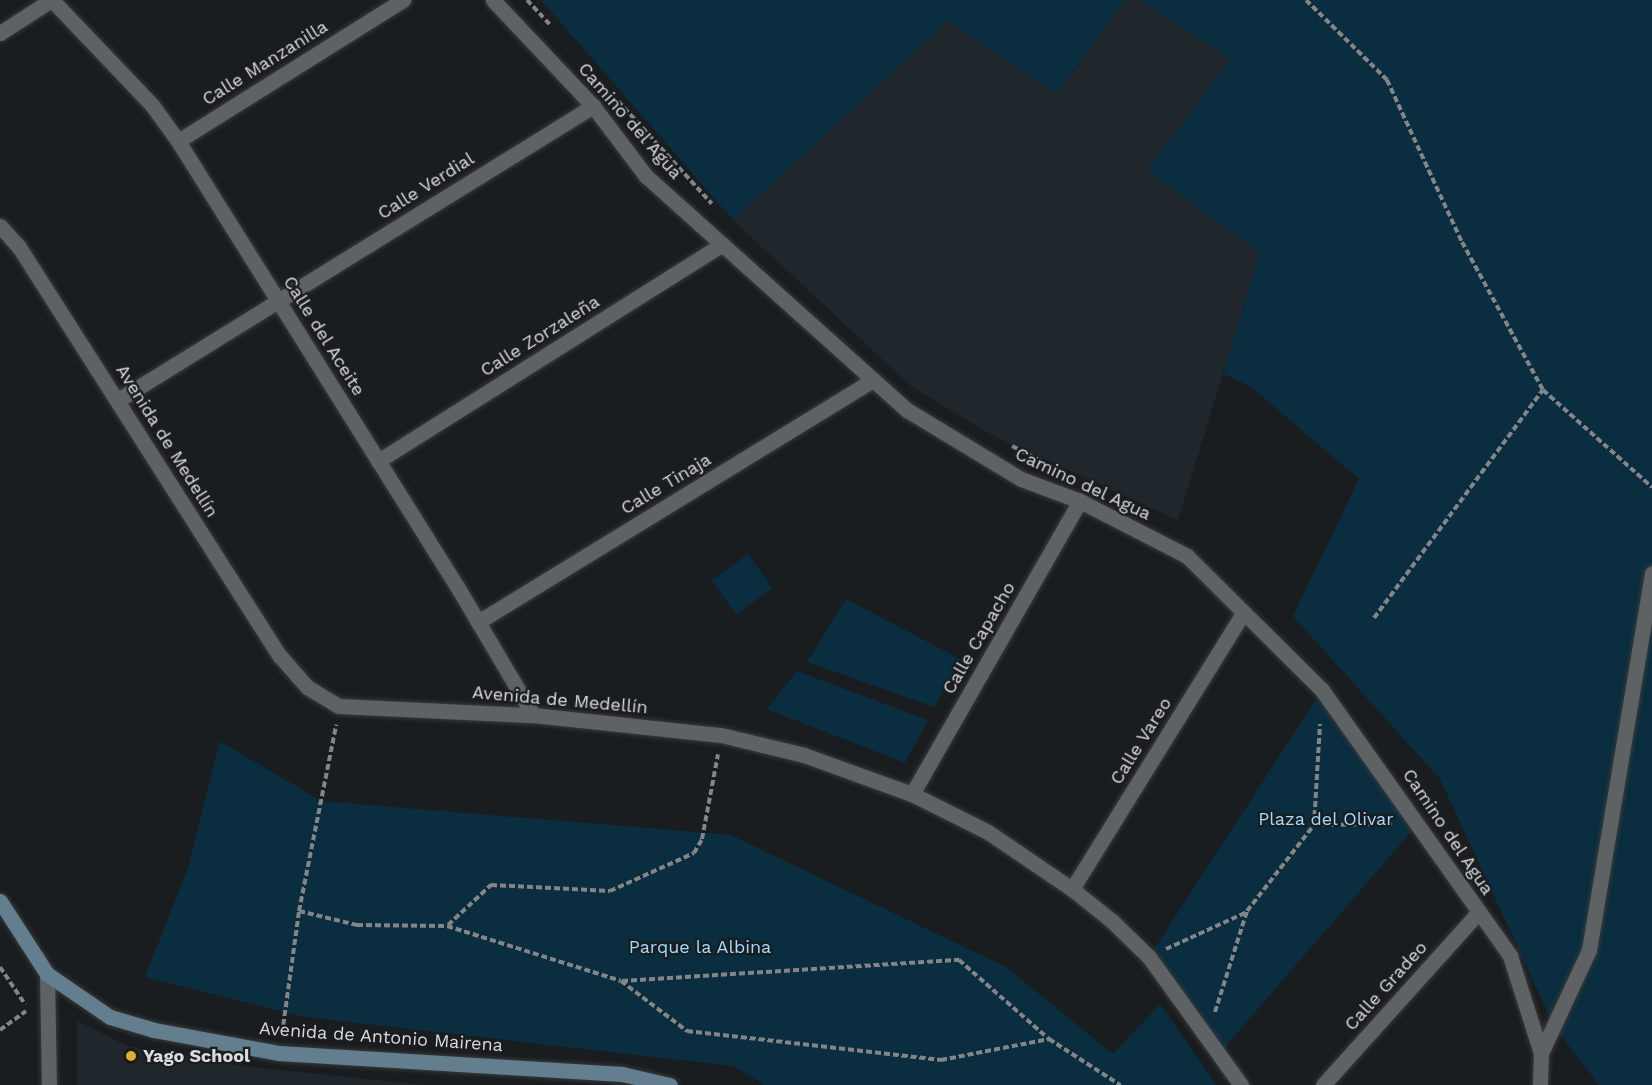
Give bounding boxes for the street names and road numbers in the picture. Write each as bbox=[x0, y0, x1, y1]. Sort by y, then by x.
street label: Calle Manzanilla bbox=[198, 16, 332, 110]
street label: Camino del Agua bbox=[573, 58, 687, 184]
street label: Calle Verdial bbox=[374, 148, 478, 224]
street label: Calle del Aceite bbox=[278, 272, 370, 400]
street label: Calle Zorzaleña bbox=[477, 291, 603, 381]
street label: Avenida de Medellín bbox=[111, 360, 223, 522]
street label: Camino del Agua bbox=[1011, 443, 1155, 525]
street label: Calle Tinaja bbox=[617, 449, 715, 519]
street label: Calle Capacho bbox=[938, 578, 1020, 698]
street label: Avenida de Medellín bbox=[471, 682, 649, 718]
street label: Calle Vareo bbox=[1106, 693, 1176, 789]
street label: Camino del Agua bbox=[1397, 764, 1499, 900]
street label: Calle Gradeo bbox=[1340, 937, 1432, 1035]
street label: Avenida de Antonio Mairena bbox=[258, 1018, 504, 1056]

